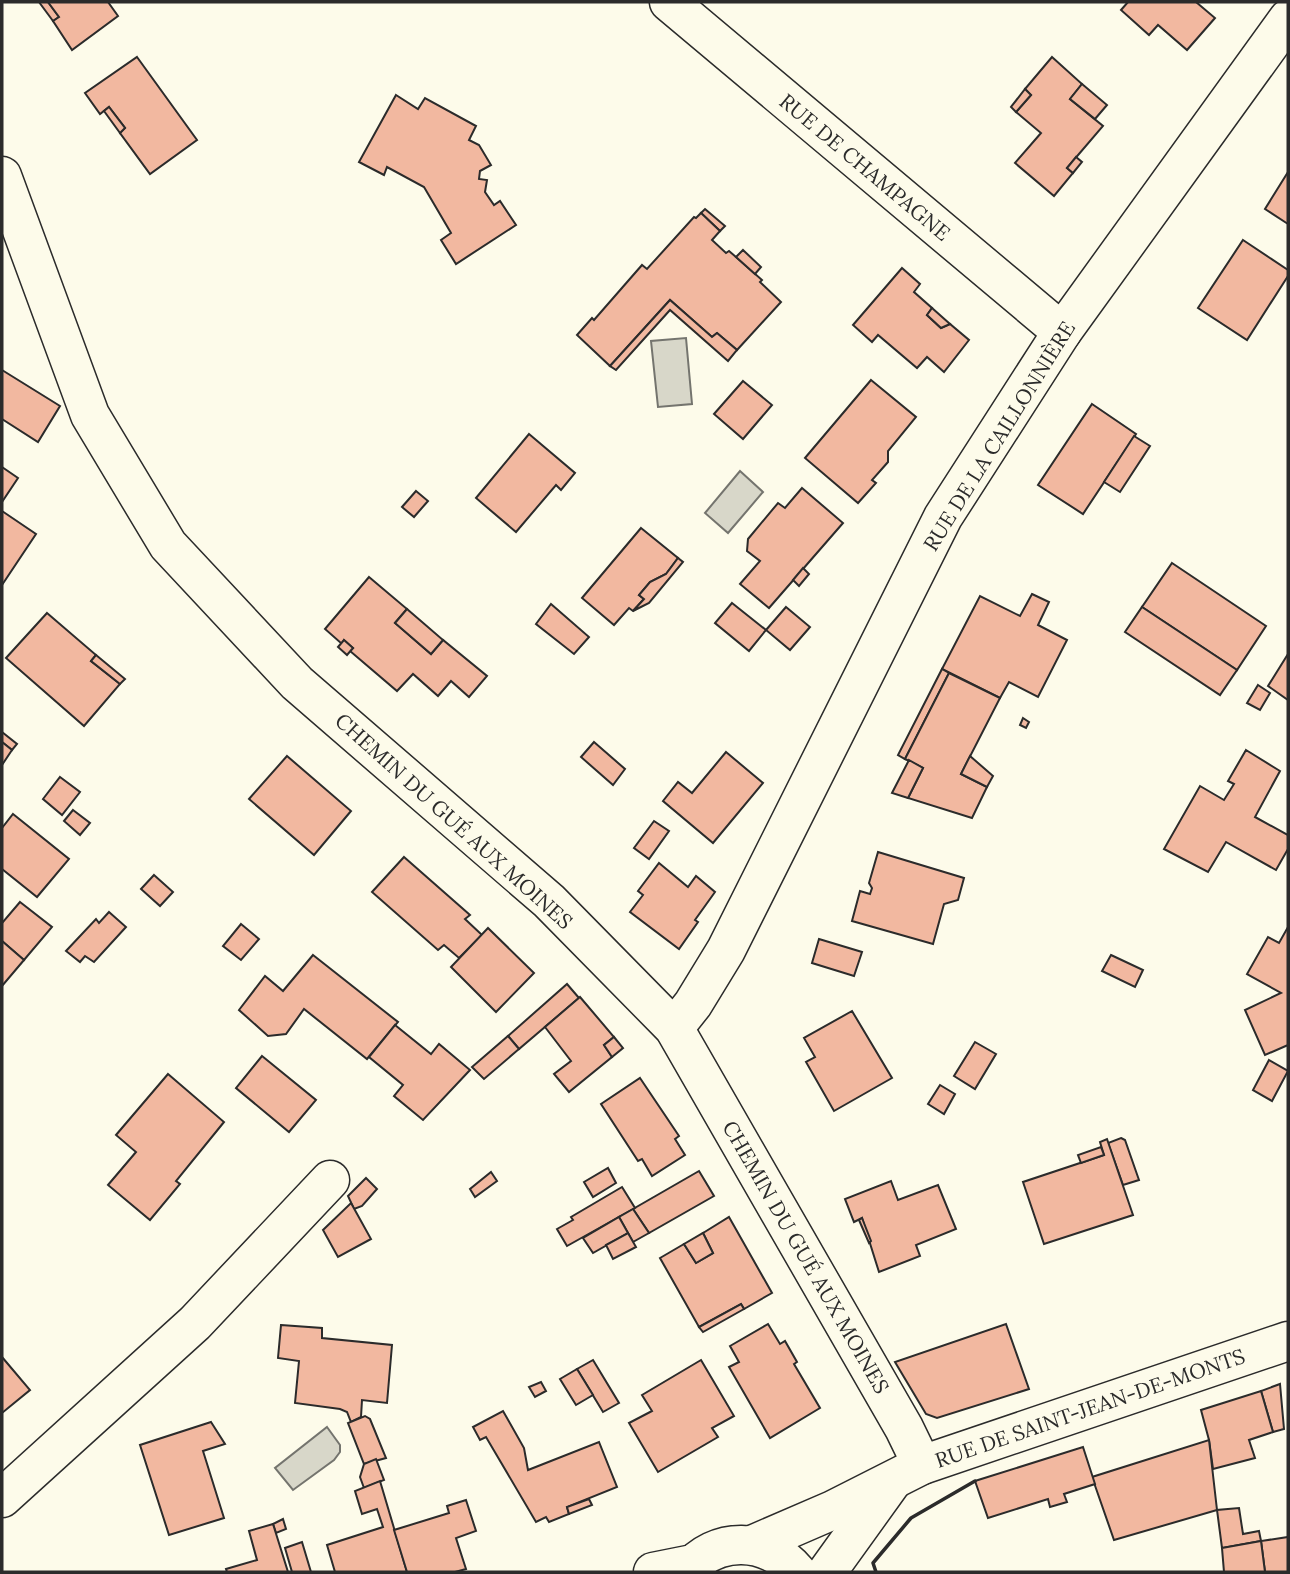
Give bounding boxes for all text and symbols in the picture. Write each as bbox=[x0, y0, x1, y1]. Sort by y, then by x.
street label: RUE DE CHAMPAGNE bbox=[774, 88, 956, 246]
street label: RUE DE LA CAILLONNIÈRE bbox=[917, 316, 1081, 556]
street label: CHEMIN DU GUÉ AUX MOINES bbox=[330, 707, 578, 935]
street label: CHEMIN DU GUÉ AUX MOINES bbox=[717, 1116, 895, 1398]
street label: RUE DE SAINT-JEAN-DE-MONTS bbox=[931, 1342, 1249, 1474]

